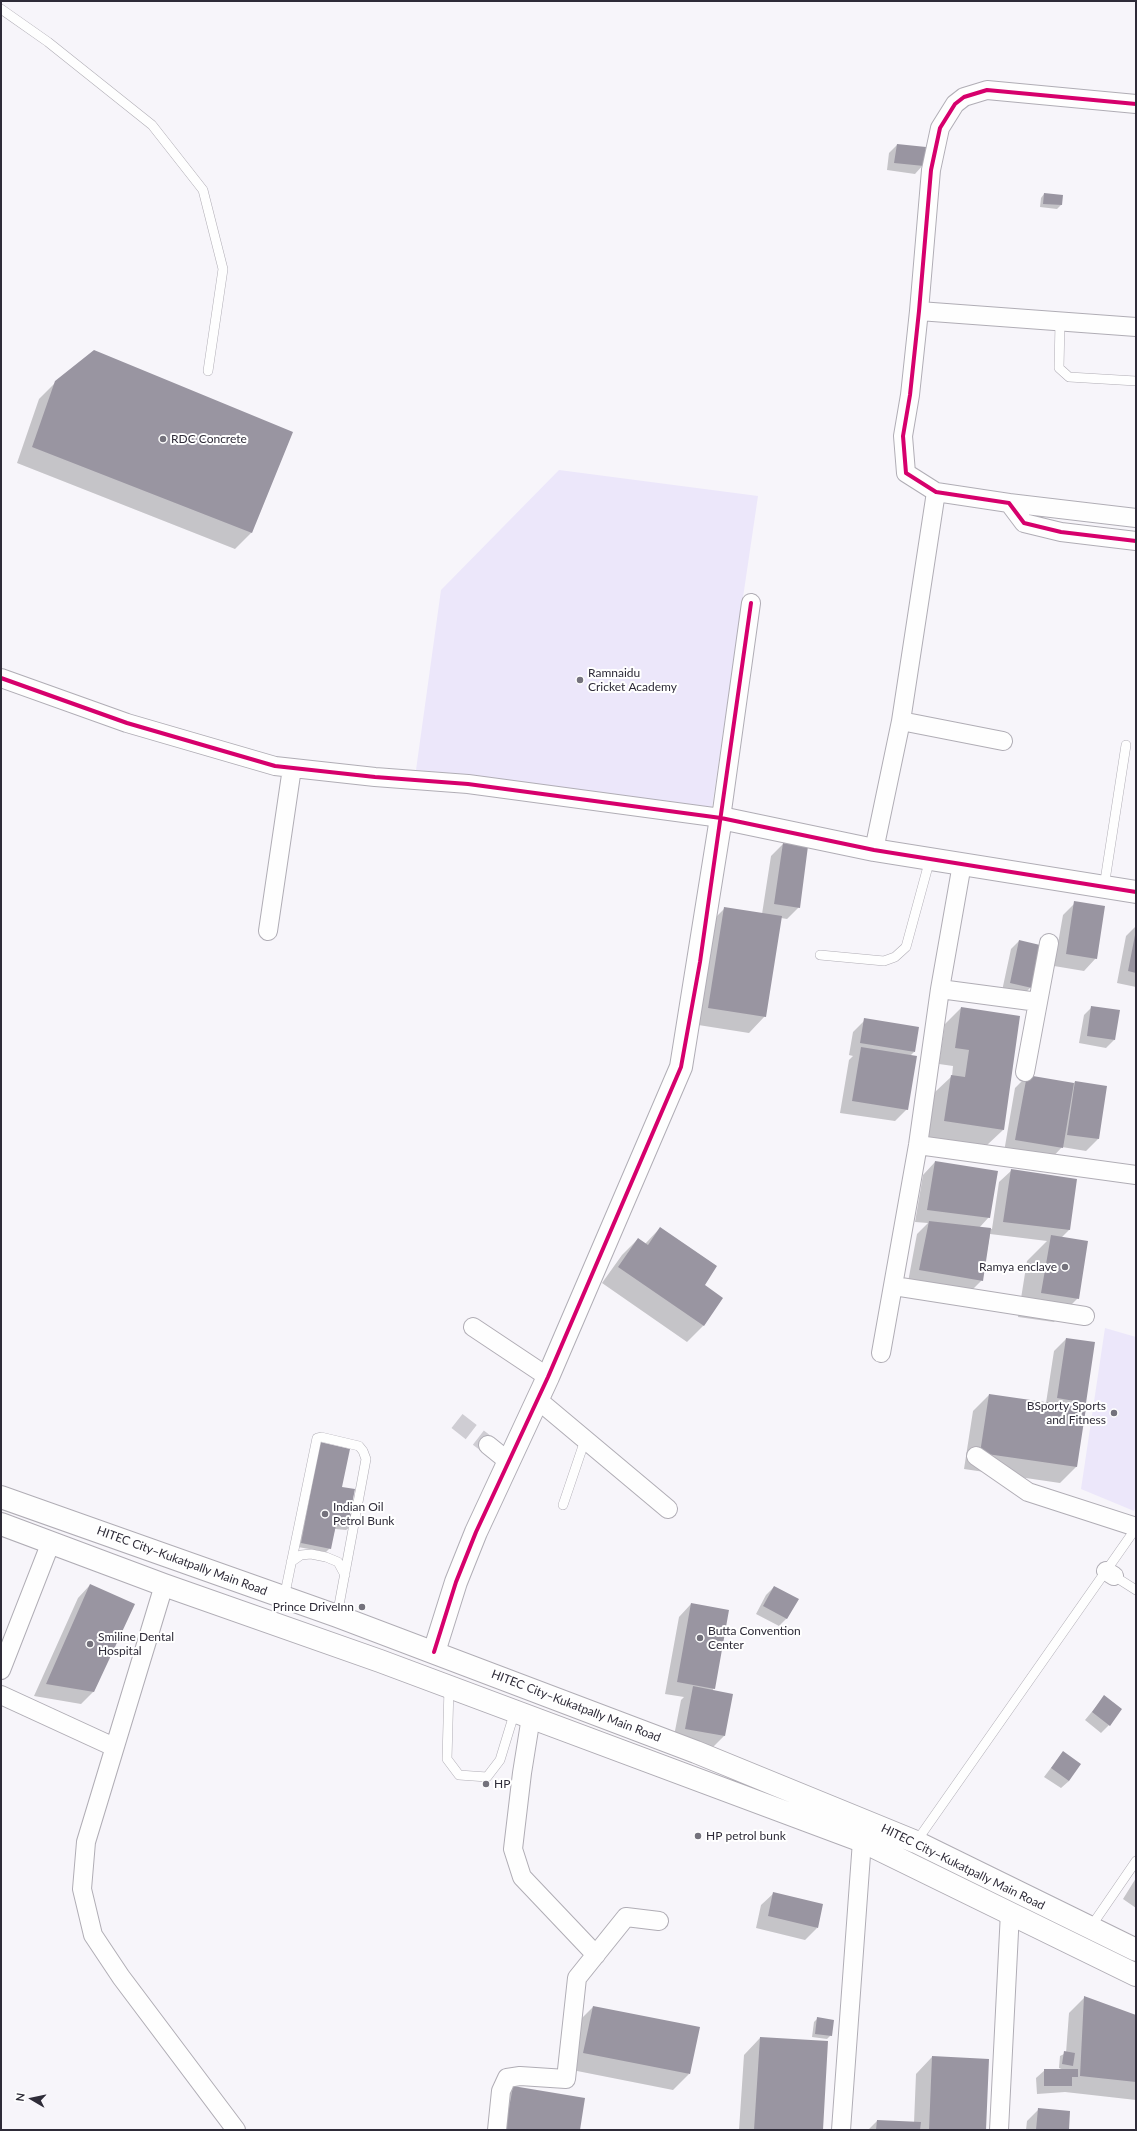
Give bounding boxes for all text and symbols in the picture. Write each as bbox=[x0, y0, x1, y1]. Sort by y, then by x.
place label: RDC Concrete bbox=[171, 432, 247, 446]
marker: RDC Concrete bbox=[158, 434, 168, 444]
place label: Ramnaidu Cricket Academy bbox=[588, 666, 677, 694]
marker: Ramnaidu Cricket Academy bbox=[575, 675, 585, 685]
place label: Ramya enclave bbox=[979, 1260, 1057, 1274]
marker: Ramya enclave bbox=[1060, 1262, 1070, 1272]
place label: BSporty Sports and Fitness bbox=[1027, 1399, 1106, 1427]
marker: BSporty Sports and Fitness bbox=[1109, 1408, 1119, 1418]
place label: Indian Oil Petrol Bunk bbox=[333, 1500, 394, 1528]
marker: Indian Oil Petrol Bunk bbox=[320, 1509, 330, 1519]
street label: HITEC City–Kukatpally Main Road bbox=[95, 1523, 269, 1599]
place label: Prince DriveInn bbox=[273, 1600, 354, 1614]
marker: Prince DriveInn bbox=[357, 1602, 367, 1612]
place label: Butta Convention Center bbox=[708, 1624, 801, 1652]
place label: Smiline Dental Hospital bbox=[98, 1630, 174, 1658]
marker: Butta Convention Center bbox=[695, 1633, 705, 1643]
marker: Smiline Dental Hospital bbox=[85, 1639, 95, 1649]
street label: HITEC City–Kukatpally Main Road bbox=[489, 1667, 663, 1745]
place label: HP bbox=[494, 1777, 510, 1791]
marker: HP bbox=[481, 1779, 491, 1789]
street label: HITEC City–Kukatpally Main Road bbox=[879, 1821, 1047, 1913]
place label: HP petrol bunk bbox=[706, 1829, 786, 1843]
marker: HP petrol bunk bbox=[693, 1831, 703, 1841]
north arrow bbox=[12, 2079, 52, 2119]
text: N bbox=[13, 2092, 27, 2102]

